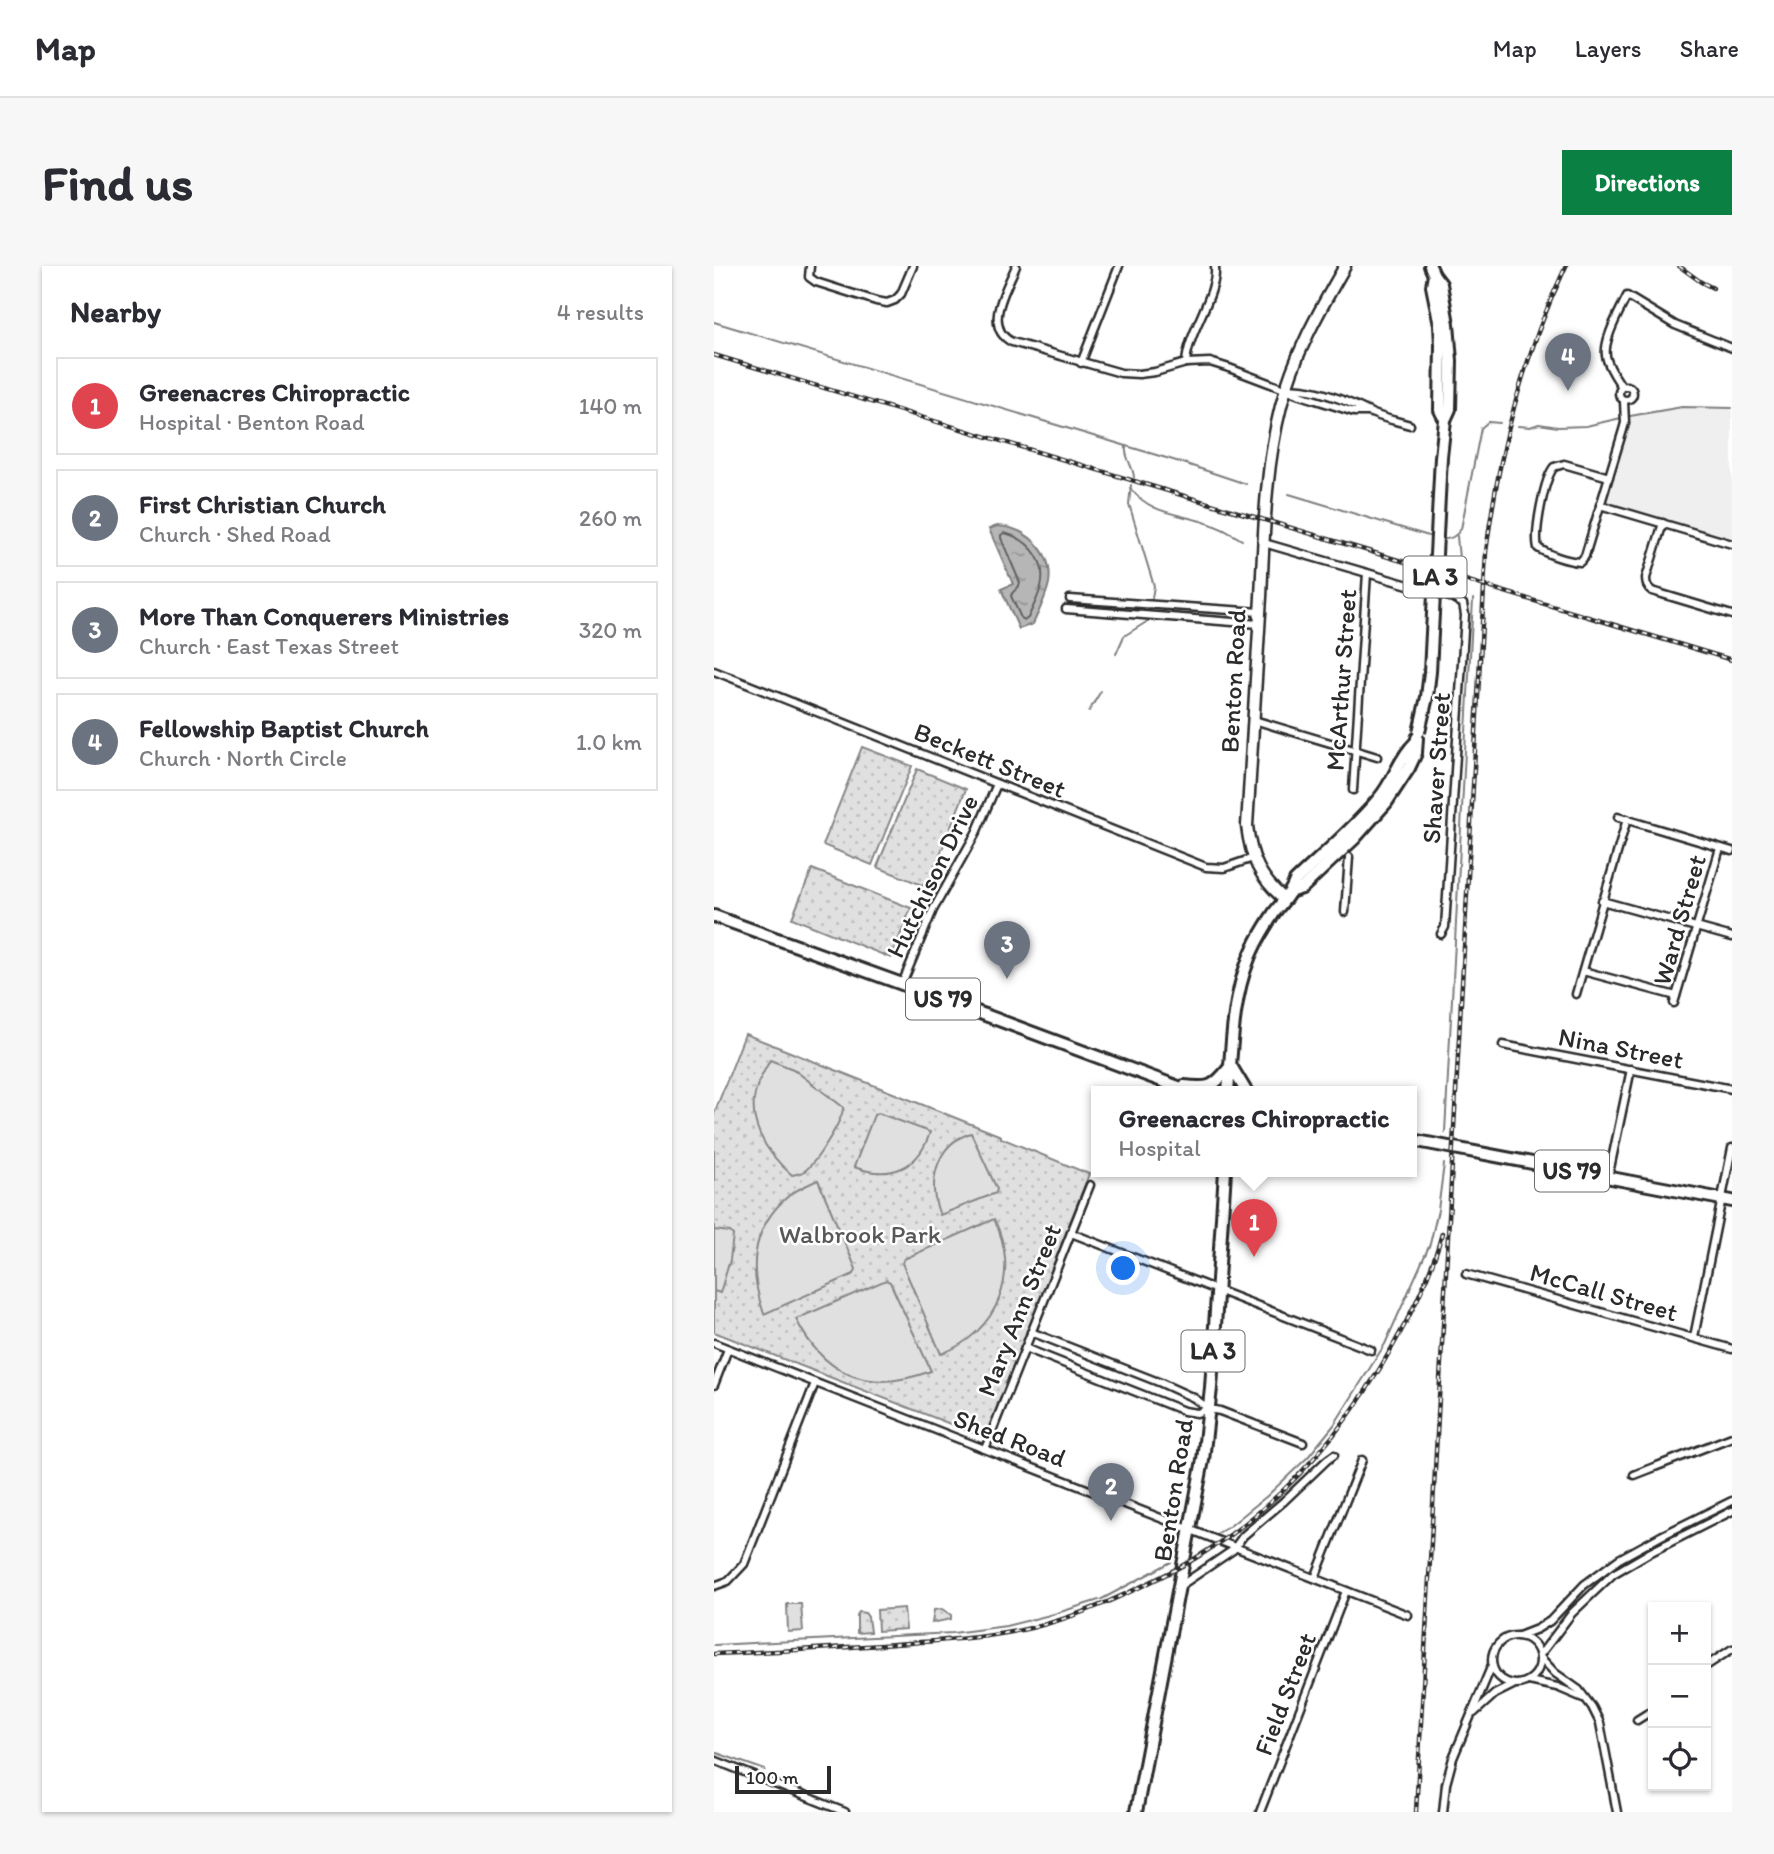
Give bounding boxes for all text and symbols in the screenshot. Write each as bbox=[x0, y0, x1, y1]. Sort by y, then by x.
text: Map bbox=[35, 29, 96, 68]
text: Map bbox=[1493, 34, 1537, 63]
text: Layers bbox=[1575, 34, 1642, 63]
text: Share bbox=[1680, 34, 1739, 63]
button: Directions bbox=[1562, 150, 1732, 215]
text: Find us bbox=[42, 153, 193, 212]
text: Nearby bbox=[70, 293, 161, 330]
text: 4 results bbox=[557, 298, 644, 326]
pin: 4 bbox=[1545, 333, 1591, 391]
text: Greenacres Chiropractic bbox=[139, 376, 410, 408]
text: 1 bbox=[90, 392, 100, 420]
text: 140 m bbox=[579, 392, 642, 420]
text: Hospital · Benton Road bbox=[139, 408, 365, 436]
text: First Christian Church bbox=[139, 488, 386, 520]
text: 2 bbox=[89, 504, 101, 532]
text: 260 m bbox=[579, 504, 642, 532]
text: Church · Shed Road bbox=[139, 520, 331, 548]
road number: LA 3 bbox=[1404, 556, 1466, 598]
street label: McArthur Street bbox=[1319, 588, 1363, 772]
text: More Than Conquerers Ministries bbox=[139, 600, 509, 632]
street label: Benton Road bbox=[1213, 608, 1253, 754]
text: 3 bbox=[89, 616, 101, 644]
text: 320 m bbox=[579, 616, 642, 644]
text: Church · East Texas Street bbox=[139, 632, 399, 660]
street label: Shaver Street bbox=[1415, 691, 1457, 845]
text: Fellowship Baptist Church bbox=[139, 712, 429, 744]
street label: Beckett Street bbox=[909, 715, 1071, 805]
text: 4 bbox=[88, 728, 102, 756]
text: 1.0 km bbox=[576, 728, 642, 756]
text: Church · North Circle bbox=[139, 744, 347, 772]
street label: Hutchison Drive bbox=[879, 789, 985, 963]
street label: Ward Street bbox=[1645, 851, 1713, 989]
pin: 3 bbox=[984, 921, 1030, 979]
road number: US 79 bbox=[906, 978, 980, 1020]
street label: Nina Street bbox=[1556, 1020, 1687, 1076]
popup bbox=[1091, 1086, 1417, 1177]
text: Greenacres Chiropractic bbox=[1119, 1102, 1389, 1134]
text: Hospital bbox=[1119, 1134, 1201, 1162]
road number: US 79 bbox=[1535, 1150, 1609, 1191]
pin: 1 bbox=[1231, 1199, 1277, 1257]
park label: Walbrook Park bbox=[779, 1218, 942, 1250]
street label: Mary Ann Street bbox=[970, 1219, 1068, 1401]
your location bbox=[1106, 1251, 1140, 1285]
street label: McCall Street bbox=[1526, 1256, 1682, 1328]
road number: LA 3 bbox=[1182, 1330, 1244, 1372]
street label: Shed Road bbox=[949, 1402, 1071, 1474]
street label: Benton Road bbox=[1146, 1416, 1200, 1564]
pin: 2 bbox=[1088, 1463, 1134, 1521]
map controls bbox=[1648, 1602, 1711, 1791]
button: + bbox=[1648, 1602, 1711, 1665]
street label: Field Street bbox=[1247, 1628, 1323, 1760]
button: − bbox=[1648, 1665, 1711, 1728]
button: locate bbox=[1648, 1728, 1711, 1791]
scale bar bbox=[735, 1763, 831, 1795]
text: 100 m bbox=[746, 1766, 798, 1789]

